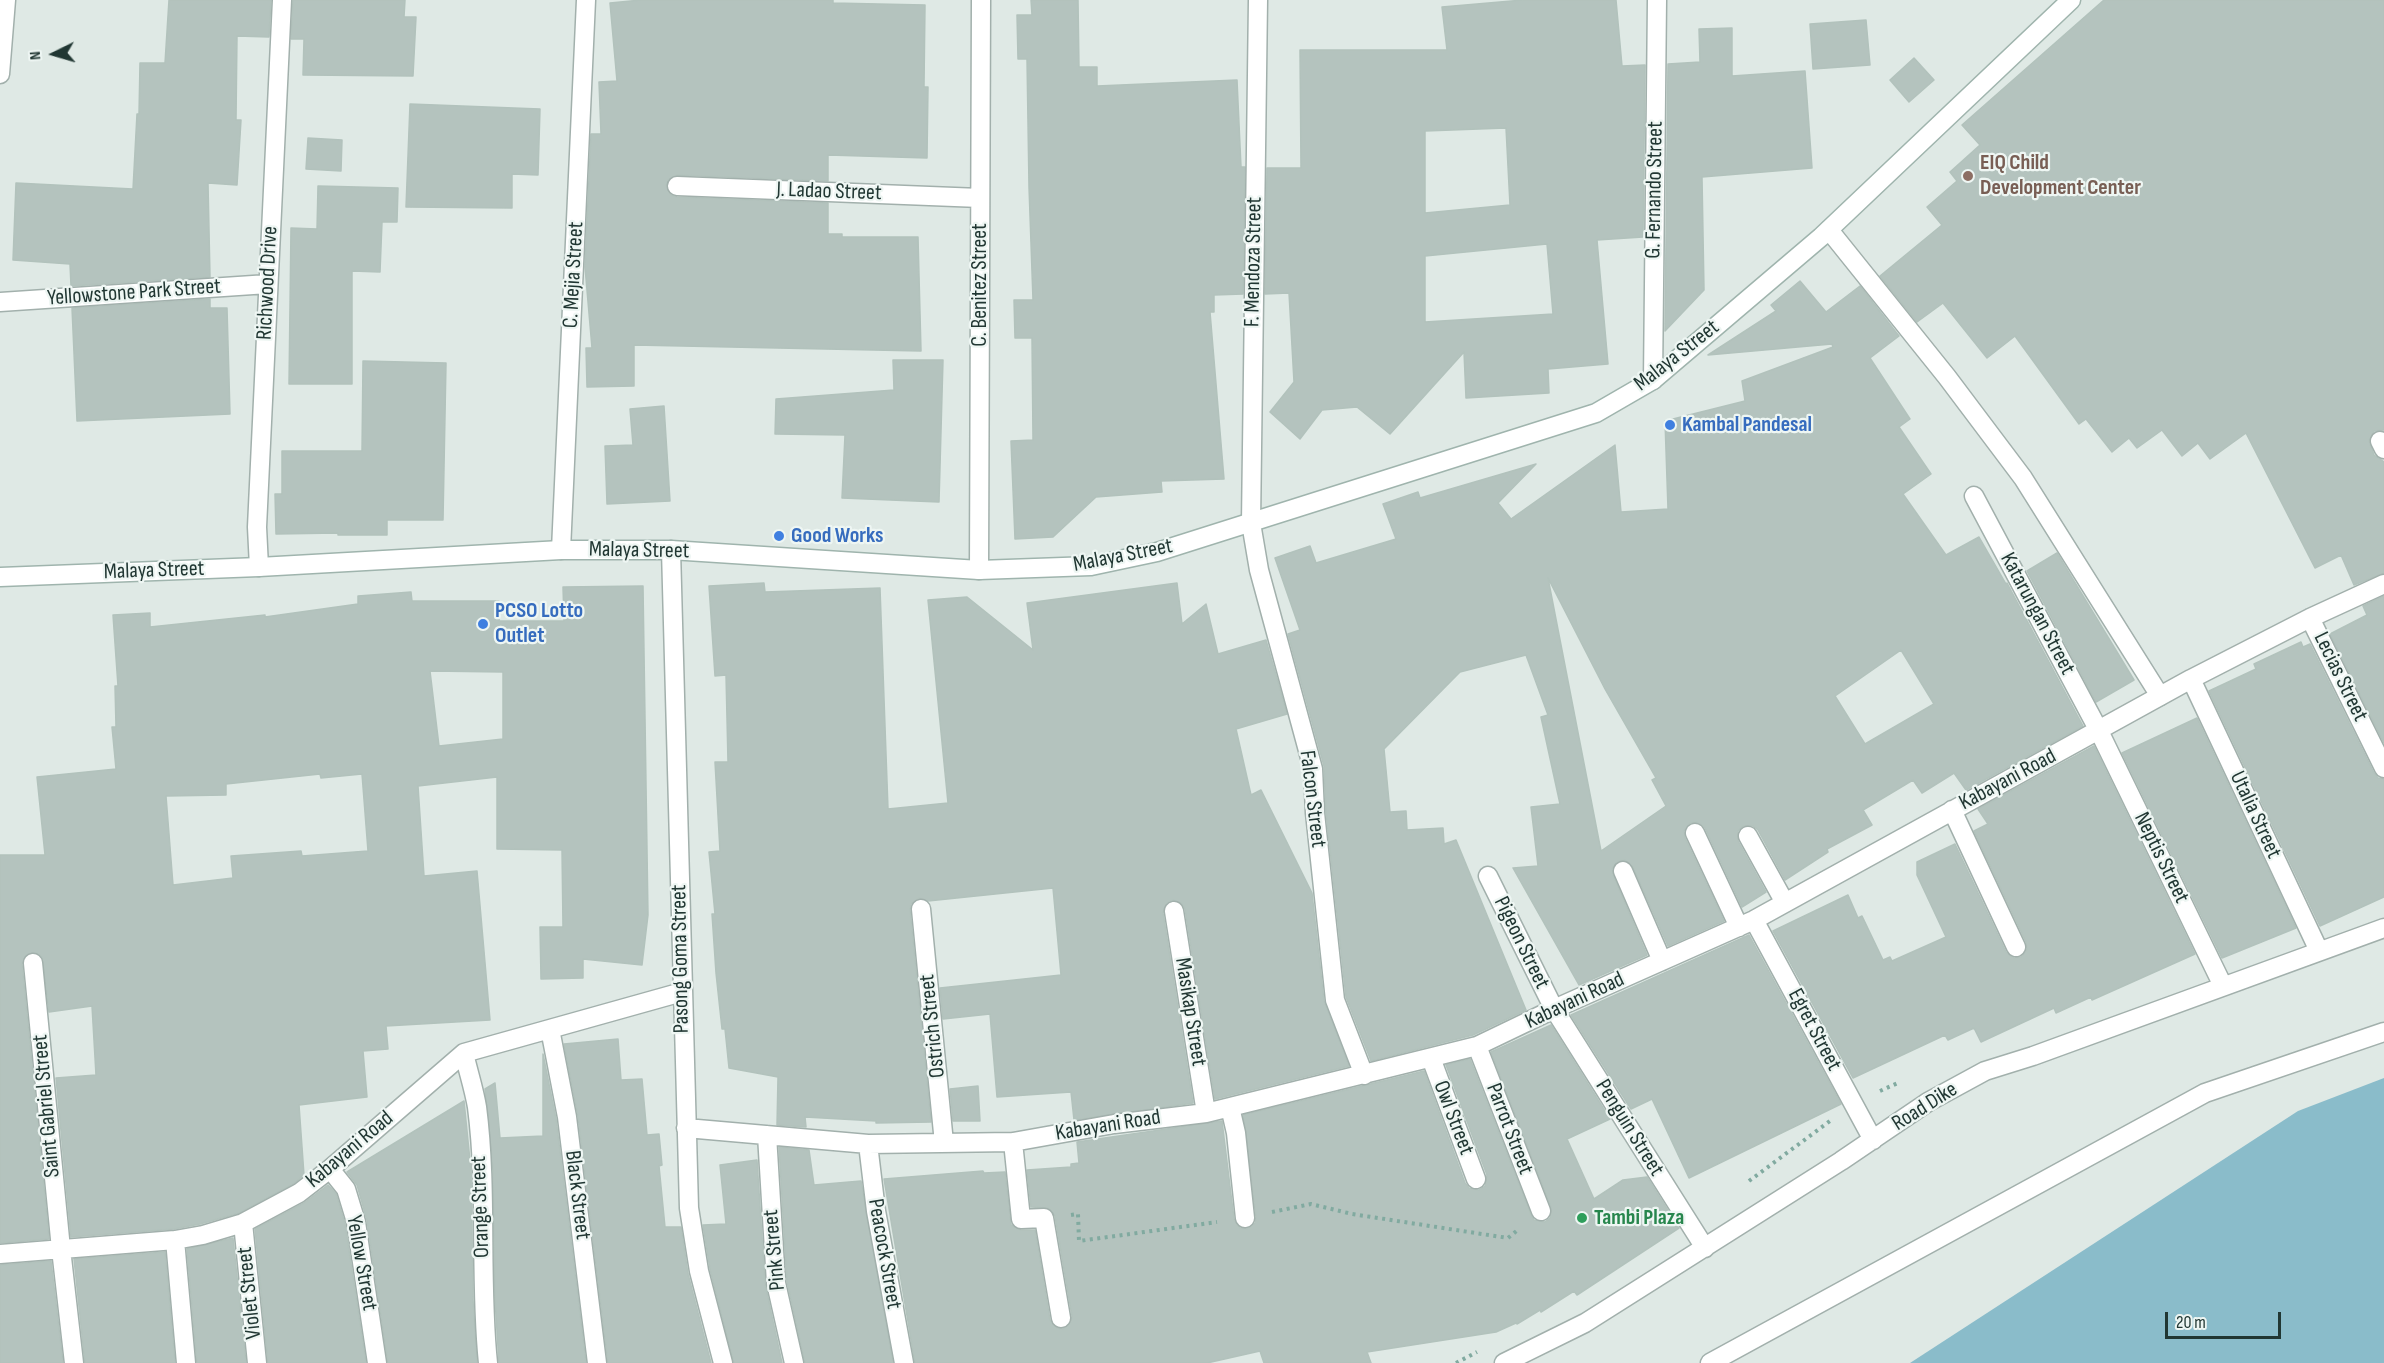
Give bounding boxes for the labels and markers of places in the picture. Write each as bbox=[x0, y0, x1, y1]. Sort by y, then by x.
place label: EIQ Child Development Center bbox=[1980, 150, 2141, 202]
marker: EIQ Child Development Center bbox=[1961, 169, 1975, 183]
place label: Kambal Pandesal bbox=[1682, 412, 1812, 438]
marker: Kambal Pandesal bbox=[1663, 418, 1677, 432]
place label: Good Works bbox=[791, 523, 883, 549]
marker: Good Works bbox=[772, 529, 786, 543]
place label: PCSO Lotto Outlet bbox=[495, 598, 583, 650]
marker: PCSO Lotto Outlet bbox=[476, 617, 490, 631]
place label: Tambi Plaza bbox=[1594, 1205, 1684, 1231]
marker: Tambi Plaza bbox=[1575, 1211, 1589, 1225]

